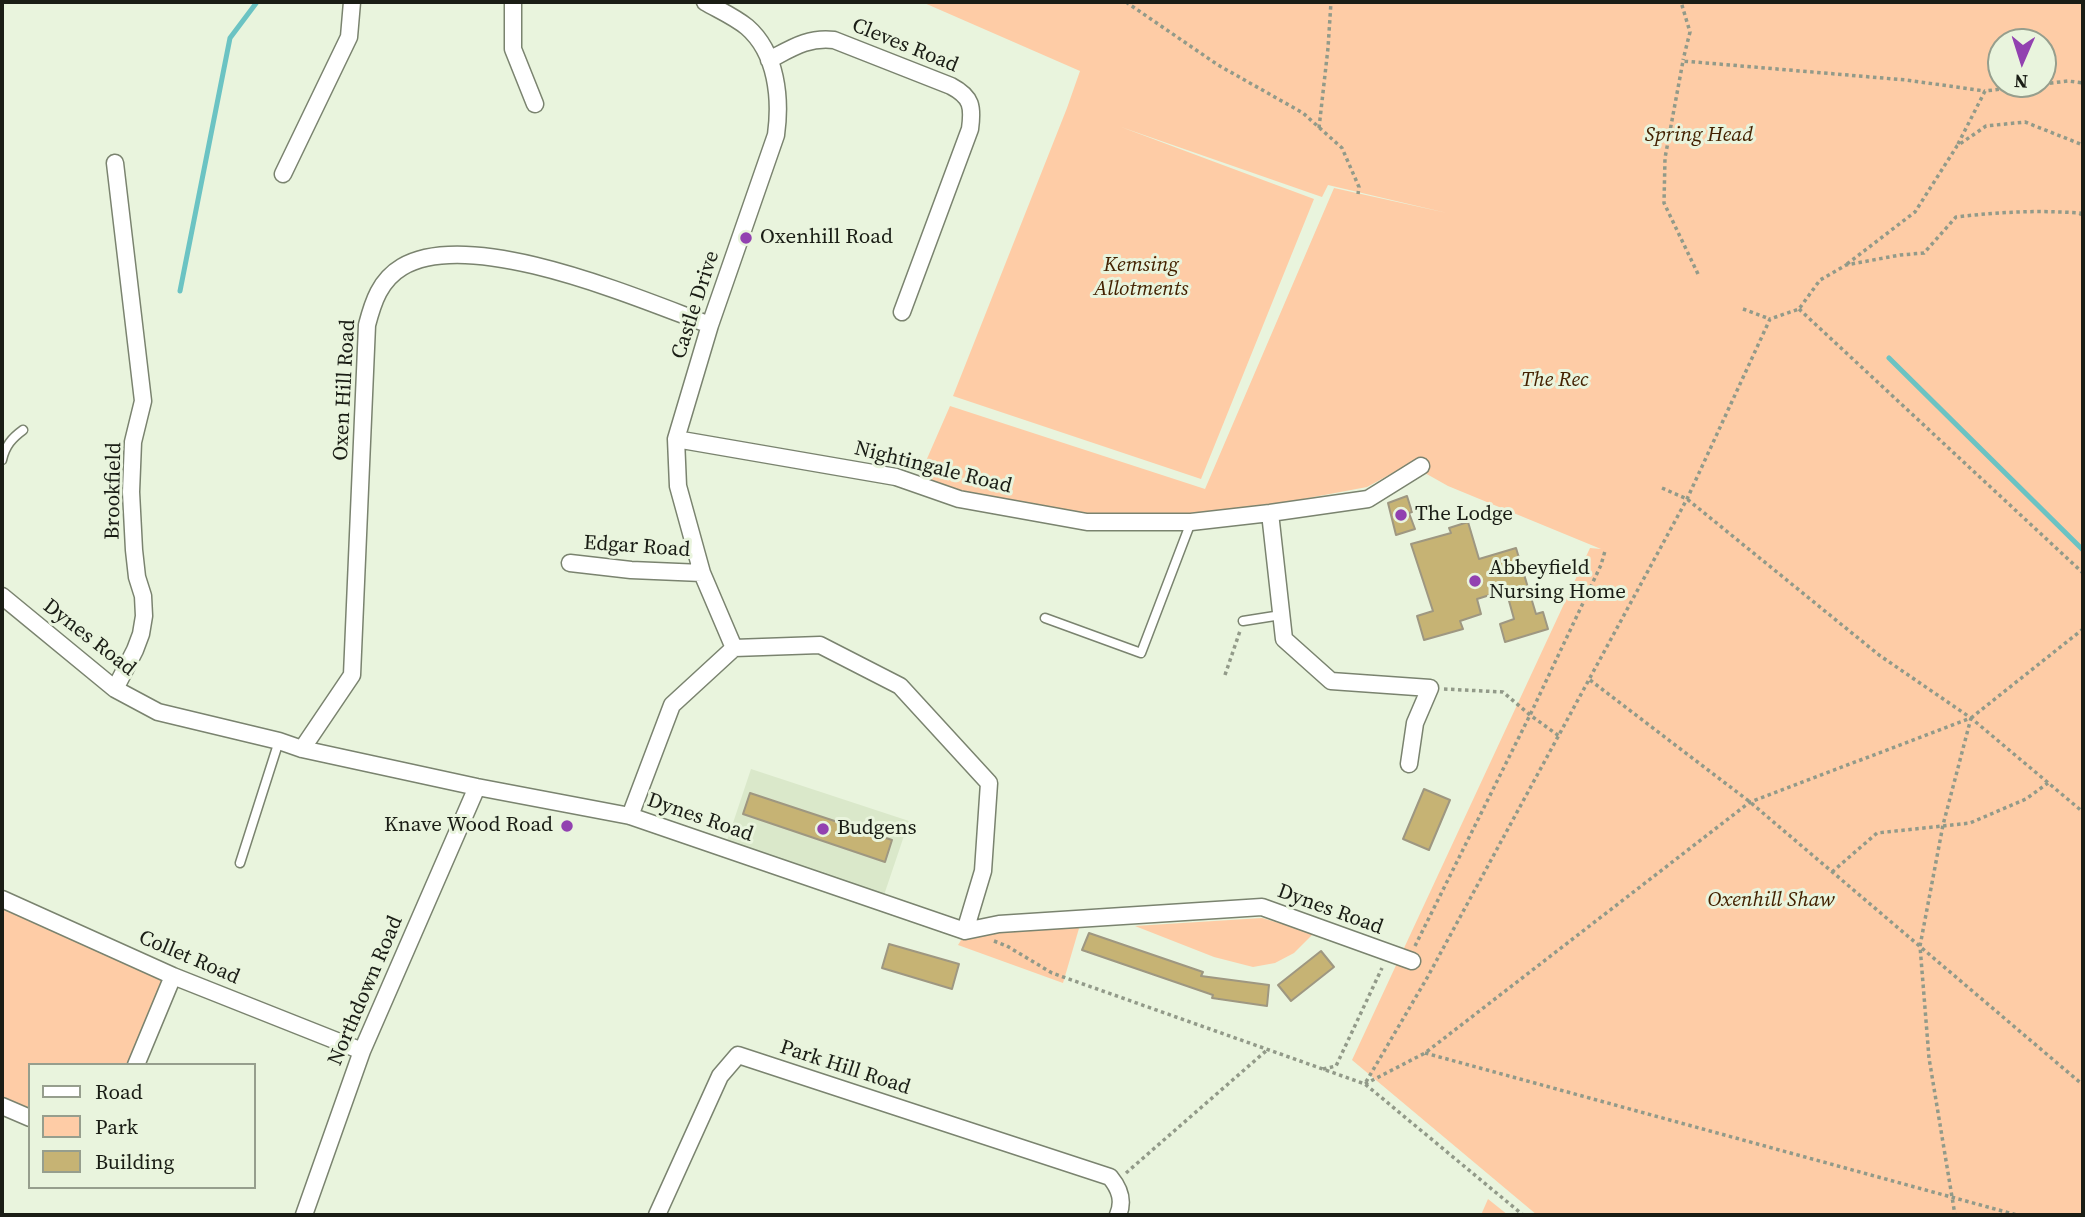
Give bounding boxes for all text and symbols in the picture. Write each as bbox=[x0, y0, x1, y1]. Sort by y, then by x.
street label: Cleves Road bbox=[848, 13, 962, 79]
north arrow bbox=[1987, 28, 2057, 98]
text: N bbox=[2013, 69, 2029, 95]
park label: Spring Head bbox=[1645, 123, 1753, 149]
place label: Oxenhill Road bbox=[760, 225, 893, 251]
marker: Oxenhill Road bbox=[738, 230, 754, 246]
street label: Castle Drive bbox=[667, 248, 725, 362]
park label: Kemsing Allotments bbox=[1094, 253, 1188, 303]
street label: Oxen Hill Road bbox=[329, 319, 361, 461]
park label: The Rec bbox=[1521, 368, 1589, 394]
street label: Nightingale Road bbox=[852, 436, 1014, 500]
street label: Brookfield bbox=[101, 442, 127, 540]
place label: The Lodge bbox=[1415, 502, 1513, 528]
marker: The Lodge bbox=[1393, 507, 1409, 523]
street label: Edgar Road bbox=[583, 531, 691, 563]
place label: Abbeyfield Nursing Home bbox=[1489, 556, 1626, 606]
marker: Abbeyfield Nursing Home bbox=[1467, 573, 1483, 589]
street label: Dynes Road bbox=[38, 594, 140, 682]
street label: Dynes Road bbox=[644, 788, 756, 848]
place label: Knave Wood Road bbox=[384, 813, 553, 839]
place label: Budgens bbox=[837, 816, 917, 842]
marker: Knave Wood Road bbox=[559, 818, 575, 834]
marker: Budgens bbox=[815, 821, 831, 837]
street label: Dynes Road bbox=[1274, 879, 1386, 941]
park label: Oxenhill Shaw bbox=[1707, 888, 1835, 914]
street label: Northdown Road bbox=[323, 912, 409, 1070]
street label: Collet Road bbox=[135, 925, 243, 991]
street label: Park Hill Road bbox=[777, 1035, 913, 1101]
legend bbox=[28, 1063, 256, 1189]
text: Road bbox=[95, 1077, 143, 1106]
text: Park bbox=[95, 1112, 138, 1141]
text: Building bbox=[95, 1147, 174, 1176]

